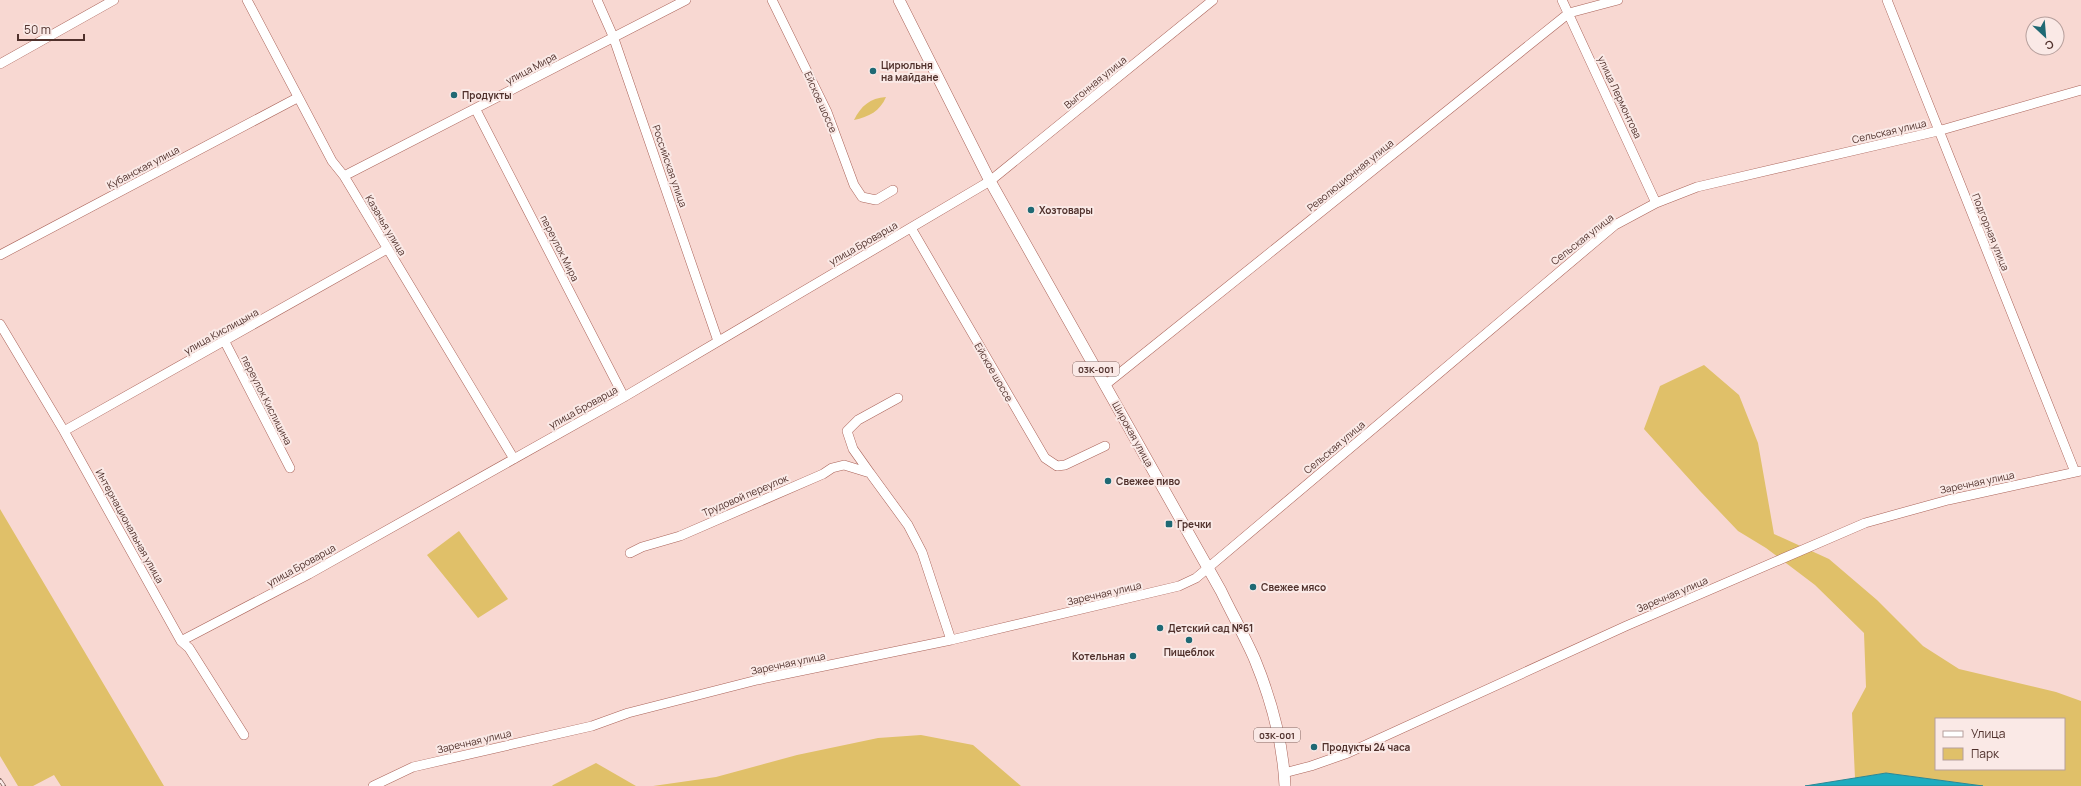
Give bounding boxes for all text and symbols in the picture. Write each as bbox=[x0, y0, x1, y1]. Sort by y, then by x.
scale bar bbox=[18, 16, 84, 42]
north arrow bbox=[2025, 16, 2065, 56]
text: 50 m bbox=[24, 21, 51, 38]
text: С bbox=[2043, 37, 2057, 54]
street label: улица Мира bbox=[503, 49, 559, 87]
street label: Выгонная улица bbox=[1061, 53, 1129, 111]
street label: улица Лермонтова bbox=[1595, 53, 1645, 141]
place label: Цирюльня на майдане bbox=[881, 58, 938, 84]
marker: Цирюльня на майдане bbox=[868, 66, 878, 76]
street label: Ейское шоссе bbox=[801, 69, 841, 135]
place label: Продукты bbox=[462, 88, 512, 102]
marker: Продукты bbox=[449, 90, 459, 100]
street label: Сельская улица bbox=[1850, 116, 1928, 146]
street label: Российская улица bbox=[649, 123, 691, 209]
street label: Революционная улица bbox=[1304, 136, 1396, 214]
street label: Кубанская улица bbox=[104, 142, 182, 192]
street label: Подгорная улица bbox=[1969, 191, 2013, 273]
street label: Казачья улица bbox=[362, 192, 410, 258]
place label: Хозтовары bbox=[1039, 203, 1093, 217]
marker: Хозтовары bbox=[1026, 205, 1036, 215]
street label: Сельская улица bbox=[1548, 210, 1616, 268]
street label: переулок Мира bbox=[537, 213, 583, 283]
street label: улица Броварца bbox=[826, 218, 900, 268]
street label: улица Кислицына bbox=[181, 305, 261, 357]
street label: Ейское шоссе bbox=[971, 340, 1017, 404]
street label: переулок Кислицина bbox=[238, 353, 296, 447]
road number: 03К-001 bbox=[1073, 362, 1119, 376]
street label: улица Броварца bbox=[546, 382, 620, 432]
street label: Широкая улица bbox=[1109, 399, 1157, 469]
street label: Сельская улица bbox=[1300, 417, 1368, 477]
street label: Интернациональная улица bbox=[93, 466, 167, 586]
street label: Заречная улица bbox=[1938, 467, 2016, 497]
street label: Трудовой переулок bbox=[700, 470, 791, 519]
place label: Свежее пиво bbox=[1116, 474, 1180, 488]
marker: Свежее пиво bbox=[1103, 476, 1113, 486]
place label: Гречки bbox=[1177, 517, 1211, 531]
marker: Гречки bbox=[1164, 519, 1174, 529]
street label: улица Броварца bbox=[264, 540, 338, 590]
street label: Заречная улица bbox=[1634, 573, 1710, 615]
street label: Заречная улица bbox=[1065, 578, 1143, 608]
place label: Свежее мясо bbox=[1261, 580, 1326, 594]
marker: Свежее мясо bbox=[1248, 582, 1258, 592]
place label: Детский сад №61 bbox=[1168, 621, 1253, 635]
marker: Детский сад №61 bbox=[1155, 623, 1165, 633]
marker: Пищеблок bbox=[1184, 635, 1194, 645]
place label: Пищеблок bbox=[1164, 645, 1215, 659]
street label: Заречная улица bbox=[749, 648, 827, 678]
place label: Котельная bbox=[1072, 649, 1125, 663]
marker: Котельная bbox=[1128, 651, 1138, 661]
legend bbox=[1935, 718, 2065, 770]
text: Улица bbox=[1971, 725, 2005, 742]
street label: Заречная улица bbox=[435, 726, 513, 756]
road number: 03К-001 bbox=[1254, 728, 1300, 742]
place label: Продукты 24 часа bbox=[1322, 740, 1411, 754]
marker: Продукты 24 часа bbox=[1309, 742, 1319, 752]
text: Парк bbox=[1971, 745, 2000, 762]

